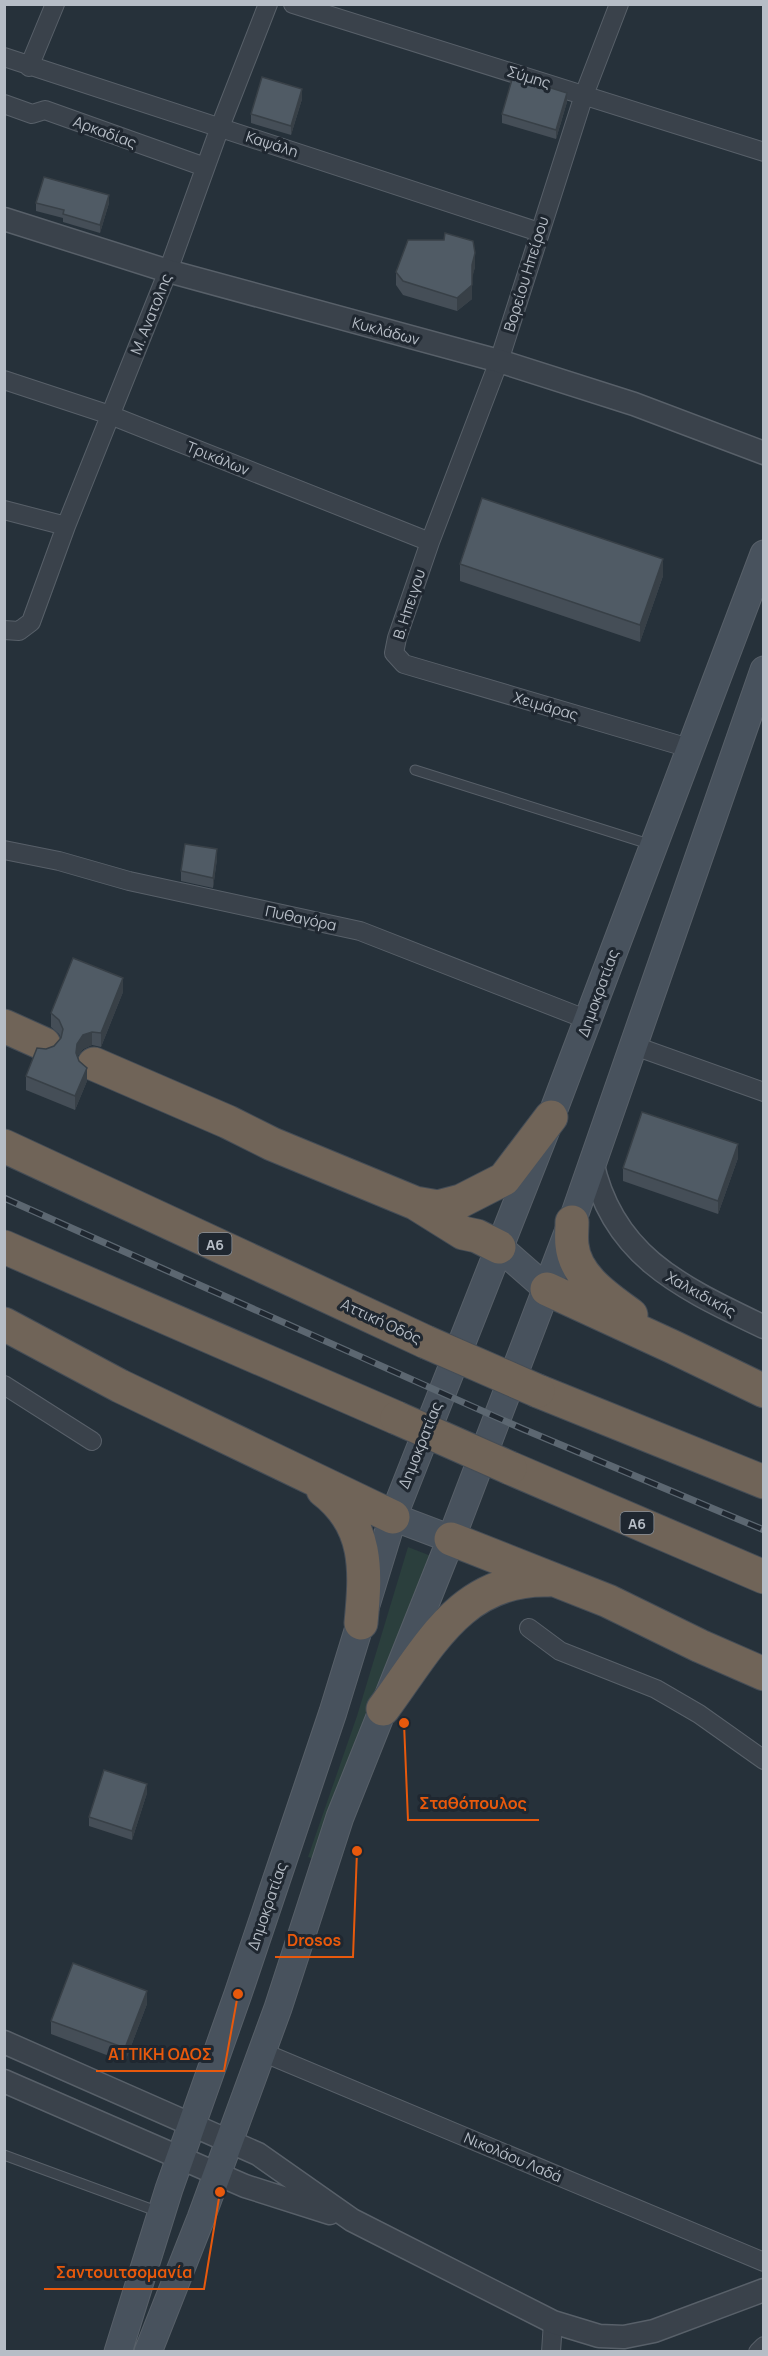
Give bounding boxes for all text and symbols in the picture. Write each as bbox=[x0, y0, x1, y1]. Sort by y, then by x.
street label: Σύμης bbox=[505, 60, 553, 94]
street label: Αρκαδίας bbox=[70, 111, 140, 153]
street label: Καψάλη bbox=[243, 126, 301, 162]
street label: Βορείου Ηπείρου bbox=[498, 214, 554, 334]
street label: Μ. Ανατολης bbox=[125, 270, 177, 358]
street label: Κυκλάδων bbox=[350, 312, 422, 350]
street label: Τρικάλων bbox=[183, 436, 253, 480]
street label: Β. Ηπειγου bbox=[388, 566, 430, 642]
street label: Χειμάρας bbox=[511, 687, 581, 725]
street label: Πυθαγόρα bbox=[263, 900, 339, 936]
street label: Δημοκρατίας bbox=[572, 946, 624, 1040]
road number: Α6 bbox=[198, 1233, 232, 1255]
street label: Χαλκιδικής bbox=[662, 1266, 740, 1322]
street label: Αττική Οδός bbox=[337, 1293, 425, 1349]
street label: Δημοκρατίας bbox=[393, 1398, 447, 1492]
road number: Α6 bbox=[620, 1512, 654, 1534]
callout: Σταθόπουλος bbox=[408, 1786, 539, 1820]
text: Σταθόπουλος bbox=[419, 1792, 527, 1814]
street label: Δημοκρατίας bbox=[242, 1859, 292, 1953]
callout: Drosos bbox=[275, 1923, 353, 1957]
text: Drosos bbox=[287, 1929, 341, 1951]
callout: ΑΤΤΙΚΗ ΟΔΟΣ bbox=[96, 2037, 224, 2071]
text: ΑΤΤΙΚΗ ΟΔΟΣ bbox=[108, 2043, 212, 2065]
street label: Νικολάου Λαδά bbox=[461, 2127, 565, 2187]
callout: Σαντουιτσομανία bbox=[44, 2255, 204, 2289]
text: Σαντουιτσομανία bbox=[56, 2261, 192, 2283]

